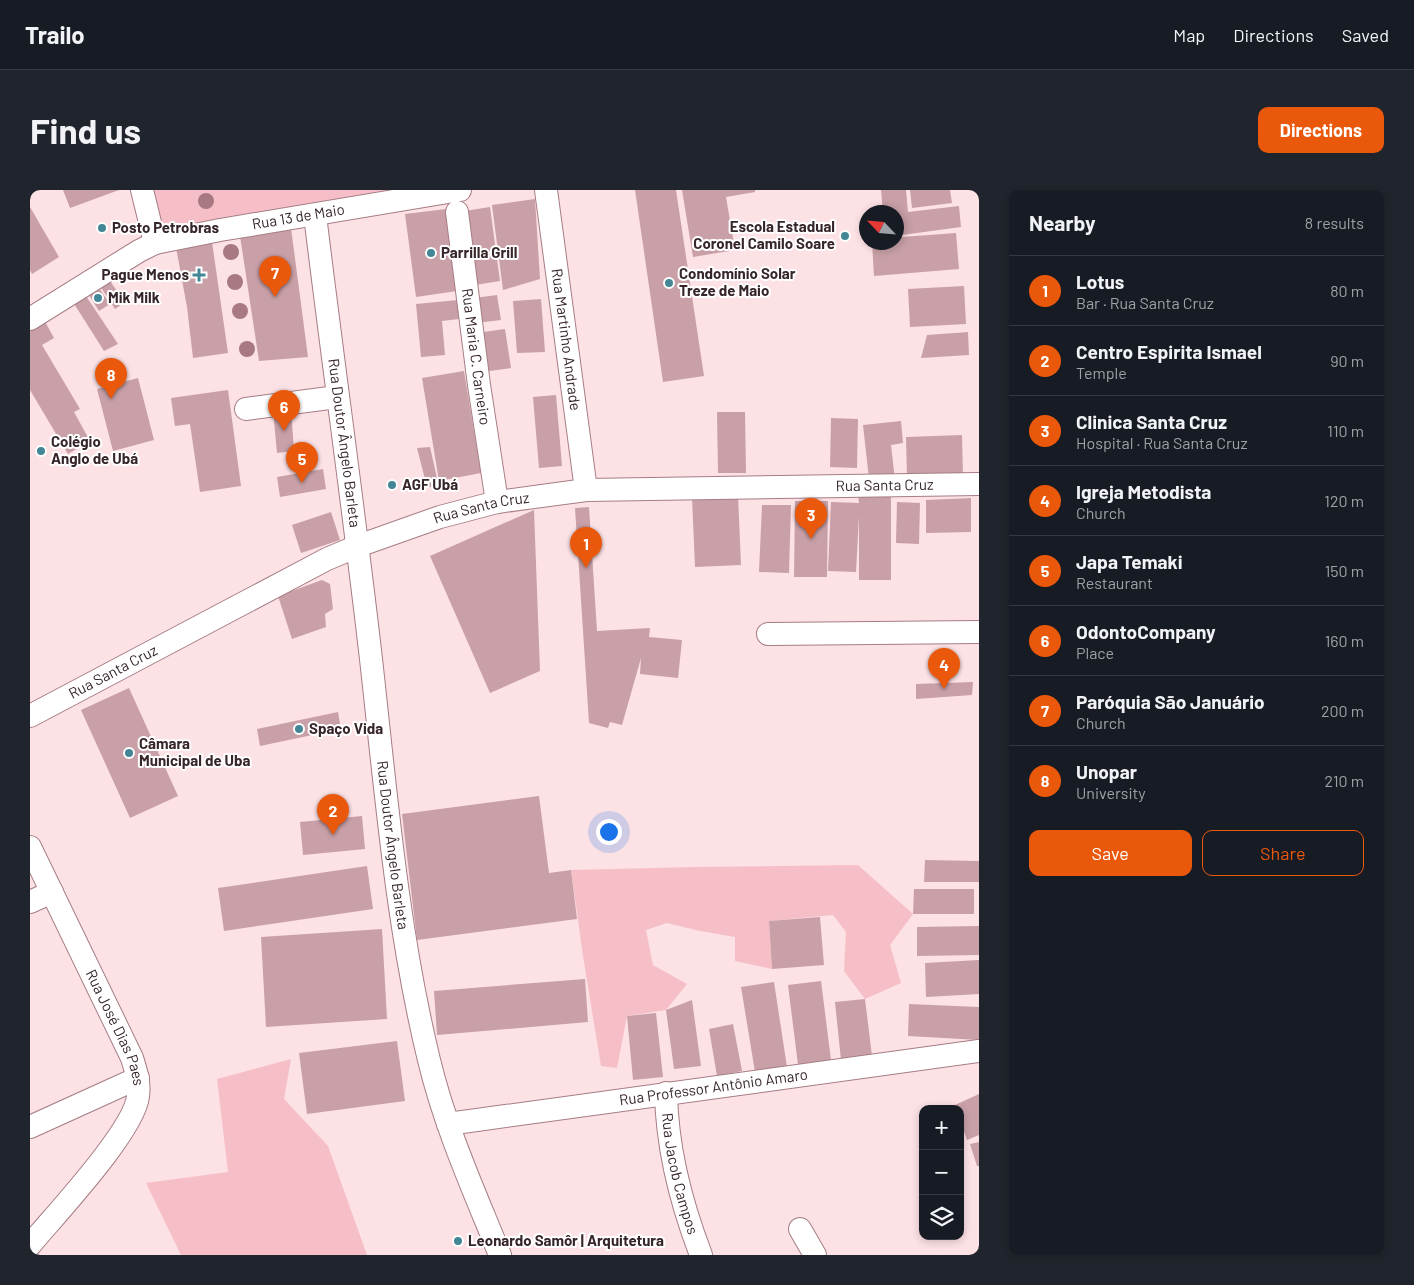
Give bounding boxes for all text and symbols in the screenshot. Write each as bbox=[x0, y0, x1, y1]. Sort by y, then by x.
text: Trailo bbox=[25, 20, 85, 49]
text: Map bbox=[1173, 24, 1205, 46]
text: Directions bbox=[1233, 24, 1314, 46]
text: Saved bbox=[1342, 24, 1389, 46]
button: Directions bbox=[1258, 107, 1384, 153]
text: Find us bbox=[30, 109, 141, 151]
street label: Rua 13 de Maio bbox=[250, 199, 346, 233]
north arrow bbox=[859, 205, 904, 250]
text: Nearby bbox=[1029, 210, 1095, 235]
text: 8 results bbox=[1305, 213, 1364, 232]
place label: Escola Estadual Coronel Camilo Soare bbox=[693, 217, 835, 252]
place label: Posto Petrobras bbox=[112, 218, 220, 236]
marker: Posto Petrobras bbox=[96, 222, 108, 234]
marker: Escola Estadual Coronel Camilo Soare bbox=[839, 230, 851, 242]
place label: Parrilla Grill bbox=[441, 243, 517, 261]
marker: Parrilla Grill bbox=[425, 247, 437, 259]
pin: 7 bbox=[259, 256, 291, 297]
place label: Condomínio Solar Treze de Maio bbox=[679, 264, 796, 299]
place label: Pague Menos bbox=[102, 265, 189, 283]
street label: Rua Martinho Andrade bbox=[549, 267, 585, 412]
marker: Pague Menos bbox=[193, 269, 205, 281]
text: Lotus bbox=[1076, 270, 1124, 293]
marker: Condomínio Solar Treze de Maio bbox=[663, 277, 675, 289]
text: 1 bbox=[1042, 281, 1048, 300]
text: 80 m bbox=[1330, 281, 1364, 300]
street label: Rua Maria C. Carneiro bbox=[459, 287, 495, 426]
place label: Mik Milk bbox=[108, 288, 160, 306]
marker: Mik Milk bbox=[92, 292, 104, 304]
text: Bar · Rua Santa Cruz bbox=[1076, 293, 1214, 312]
text: Centro Espirita Ismael bbox=[1076, 340, 1262, 363]
text: 2 bbox=[1041, 351, 1049, 370]
text: 90 m bbox=[1330, 351, 1364, 370]
street label: Rua Doutor Ângelo Barleta bbox=[325, 357, 365, 529]
pin: 8 bbox=[95, 358, 127, 399]
text: Temple bbox=[1076, 363, 1127, 382]
pin: 6 bbox=[268, 390, 300, 431]
text: Clinica Santa Cruz bbox=[1076, 410, 1227, 433]
text: 3 bbox=[1041, 421, 1049, 440]
text: 110 m bbox=[1327, 421, 1364, 440]
place label: Colégio Anglo de Ubá bbox=[51, 432, 138, 467]
text: Hospital · Rua Santa Cruz bbox=[1076, 433, 1248, 452]
pin: 5 bbox=[286, 442, 318, 483]
marker: Colégio Anglo de Ubá bbox=[35, 445, 47, 457]
place label: AGF Ubá bbox=[402, 475, 458, 493]
street label: Rua Santa Cruz bbox=[836, 475, 934, 494]
marker: AGF Ubá bbox=[386, 479, 398, 491]
text: Igreja Metodista bbox=[1076, 480, 1211, 503]
street label: Rua Santa Cruz bbox=[431, 488, 531, 527]
text: 4 bbox=[1040, 491, 1050, 510]
text: 120 m bbox=[1324, 491, 1364, 510]
pin: 3 bbox=[795, 498, 827, 539]
text: Church bbox=[1076, 503, 1126, 522]
pin: 1 bbox=[570, 527, 602, 568]
text: Japa Temaki bbox=[1076, 550, 1183, 573]
text: 5 bbox=[1041, 561, 1049, 580]
text: 150 m bbox=[1325, 561, 1364, 580]
text: Restaurant bbox=[1076, 573, 1153, 592]
text: OdontoCompany bbox=[1076, 620, 1216, 643]
text: 6 bbox=[1041, 631, 1049, 650]
text: 160 m bbox=[1325, 631, 1364, 650]
street label: Rua Santa Cruz bbox=[65, 640, 160, 702]
text: Place bbox=[1076, 643, 1114, 662]
pin: 4 bbox=[928, 648, 960, 689]
text: Paróquia São Januário bbox=[1076, 690, 1265, 713]
text: 7 bbox=[1041, 701, 1049, 720]
text: 200 m bbox=[1321, 701, 1364, 720]
text: Church bbox=[1076, 713, 1126, 732]
place label: Spaço Vida bbox=[309, 719, 383, 737]
marker: Spaço Vida bbox=[293, 723, 305, 735]
place label: Câmara Municipal de Uba bbox=[139, 734, 251, 769]
marker: Câmara Municipal de Uba bbox=[123, 747, 135, 759]
street label: Rua Doutor Ângelo Barleta bbox=[374, 760, 413, 931]
text: Unopar bbox=[1076, 760, 1137, 783]
text: 8 bbox=[1041, 771, 1049, 790]
text: 210 m bbox=[1325, 771, 1364, 790]
text: University bbox=[1076, 783, 1146, 802]
pin: 2 bbox=[317, 794, 349, 835]
your location bbox=[596, 819, 622, 845]
button: Save bbox=[1029, 830, 1192, 876]
button: Share bbox=[1202, 830, 1364, 876]
street label: Rua José Dias Paes bbox=[83, 966, 148, 1087]
street label: Rua Professor Antônio Amaro bbox=[618, 1065, 809, 1108]
map controls bbox=[919, 1105, 964, 1240]
button: + bbox=[919, 1105, 964, 1150]
street label: Rua Jacob Campos bbox=[659, 1112, 703, 1236]
button: − bbox=[919, 1150, 964, 1195]
button: layers bbox=[919, 1195, 964, 1240]
place label: Leonardo Samôr | Arquitetura bbox=[468, 1231, 664, 1249]
marker: Leonardo Samôr | Arquitetura bbox=[452, 1235, 464, 1247]

